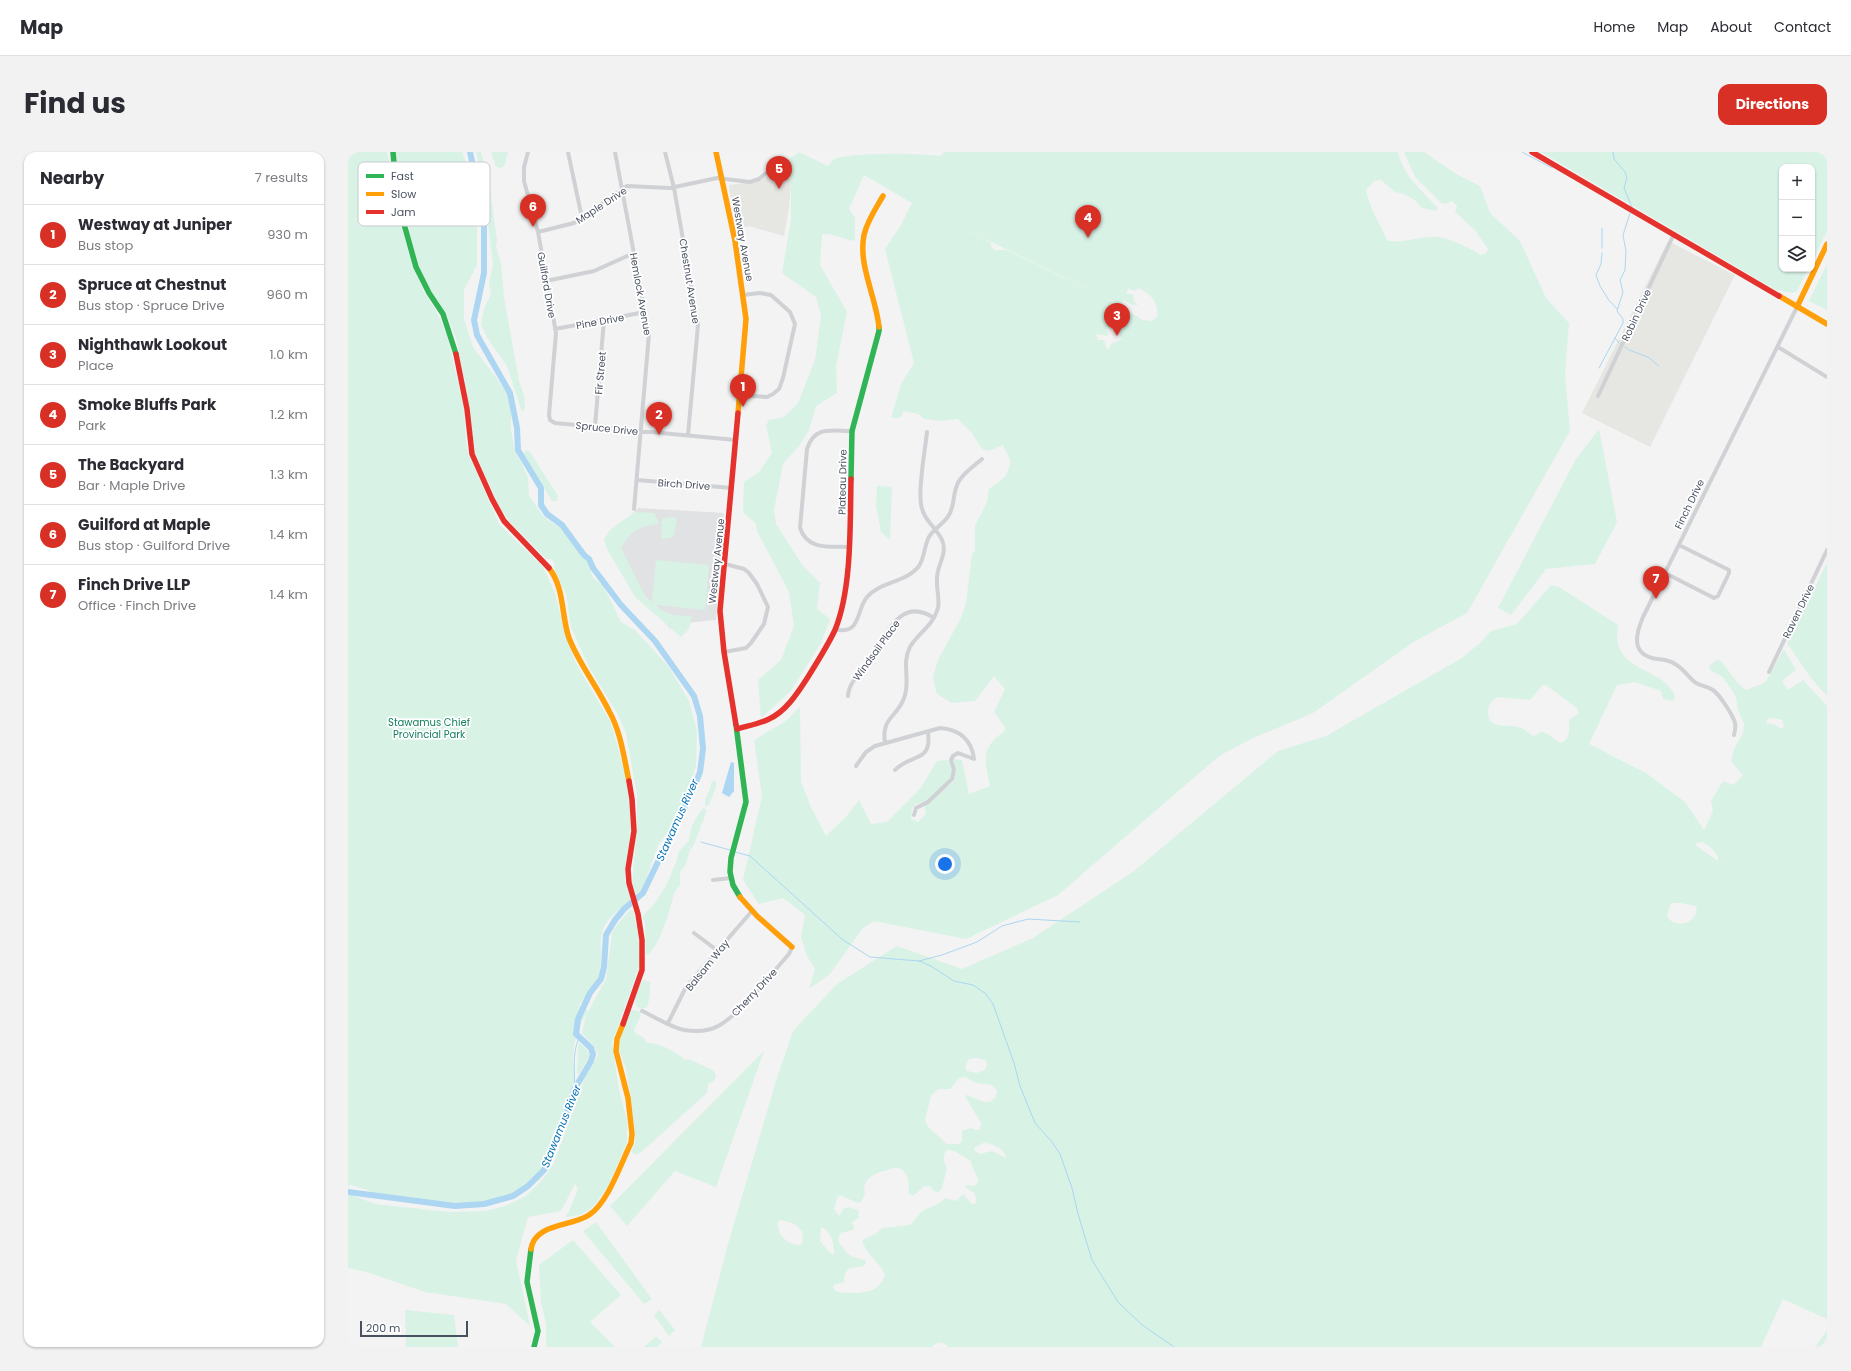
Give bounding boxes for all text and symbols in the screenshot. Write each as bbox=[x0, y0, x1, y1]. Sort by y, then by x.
text: Map bbox=[20, 14, 63, 41]
text: Home bbox=[1593, 17, 1635, 37]
text: Map bbox=[1657, 17, 1688, 37]
text: About bbox=[1710, 17, 1752, 37]
text: Contact bbox=[1774, 17, 1831, 37]
text: Find us bbox=[24, 84, 126, 123]
button: Directions bbox=[1718, 84, 1827, 125]
pin: 5 bbox=[766, 156, 792, 189]
legend bbox=[358, 162, 490, 226]
map controls bbox=[1779, 164, 1815, 272]
button: + bbox=[1779, 164, 1815, 200]
text: Nearby bbox=[40, 166, 104, 190]
text: 7 results bbox=[255, 168, 308, 187]
text: Fast bbox=[391, 168, 414, 184]
street label: Maple Drive bbox=[573, 183, 630, 228]
text: Slow bbox=[391, 186, 416, 202]
pin: 6 bbox=[520, 194, 546, 227]
street label: Westway Avenue bbox=[728, 196, 757, 283]
button: − bbox=[1779, 200, 1815, 236]
text: Jam bbox=[391, 204, 416, 220]
pin: 4 bbox=[1075, 205, 1101, 238]
text: Westway at Juniper bbox=[78, 214, 232, 235]
text: 1 bbox=[51, 225, 55, 244]
text: 930 m bbox=[267, 225, 308, 244]
text: Bus stop bbox=[78, 236, 133, 255]
button: layers bbox=[1779, 236, 1815, 272]
street label: Chestnut Avenue bbox=[675, 238, 704, 325]
street label: Guilford Drive bbox=[533, 251, 560, 319]
street label: Hemlock Avenue bbox=[626, 252, 655, 337]
text: Spruce at Chestnut bbox=[78, 274, 226, 295]
text: 2 bbox=[49, 285, 57, 304]
text: 960 m bbox=[267, 285, 308, 304]
street label: Robin Drive bbox=[1618, 287, 1655, 344]
text: Bus stop · Spruce Drive bbox=[78, 296, 224, 315]
pin: 3 bbox=[1104, 303, 1130, 336]
street label: Pine Drive bbox=[575, 310, 625, 333]
text: Nighthawk Lookout bbox=[78, 334, 227, 355]
text: 3 bbox=[49, 345, 57, 364]
text: 1.0 km bbox=[269, 345, 308, 364]
street label: Fir Street bbox=[591, 351, 610, 395]
text: Place bbox=[78, 356, 113, 375]
pin: 1 bbox=[730, 374, 756, 407]
text: Smoke Bluffs Park bbox=[78, 394, 216, 415]
pin: 2 bbox=[646, 402, 672, 435]
text: 4 bbox=[49, 405, 57, 424]
text: 1.2 km bbox=[270, 405, 308, 424]
text: Park bbox=[78, 416, 106, 435]
street label: Spruce Drive bbox=[575, 418, 639, 439]
street label: Plateau Drive bbox=[834, 449, 851, 515]
text: The Backyard bbox=[78, 454, 184, 475]
text: 5 bbox=[49, 465, 57, 484]
text: 1.3 km bbox=[270, 465, 308, 484]
street label: Birch Drive bbox=[657, 475, 711, 494]
text: Bar · Maple Drive bbox=[78, 476, 185, 495]
street label: Finch Drive bbox=[1671, 477, 1708, 532]
text: Guilford at Maple bbox=[78, 514, 210, 535]
street label: Westway Avenue bbox=[705, 518, 728, 604]
text: 6 bbox=[49, 525, 57, 544]
text: 1.4 km bbox=[269, 525, 308, 544]
text: Bus stop · Guilford Drive bbox=[78, 536, 230, 555]
pin: 7 bbox=[1643, 566, 1669, 599]
text: Finch Drive LLP bbox=[78, 574, 190, 595]
street label: Raven Drive bbox=[1779, 582, 1818, 641]
text: 7 bbox=[50, 585, 56, 604]
text: 1.4 km bbox=[269, 585, 308, 604]
text: Office · Finch Drive bbox=[78, 596, 196, 615]
street label: Windsail Place bbox=[849, 617, 904, 684]
park label: Stawamus Chief Provincial Park bbox=[388, 715, 470, 742]
water label: Stawamus River bbox=[652, 776, 703, 864]
your location bbox=[935, 854, 955, 874]
street label: Balsam Way bbox=[682, 936, 733, 994]
street label: Cherry Drive bbox=[728, 965, 781, 1020]
water label: Stawamus River bbox=[537, 1081, 585, 1170]
scale bar bbox=[360, 1319, 468, 1338]
text: 200 m bbox=[366, 1320, 400, 1336]

